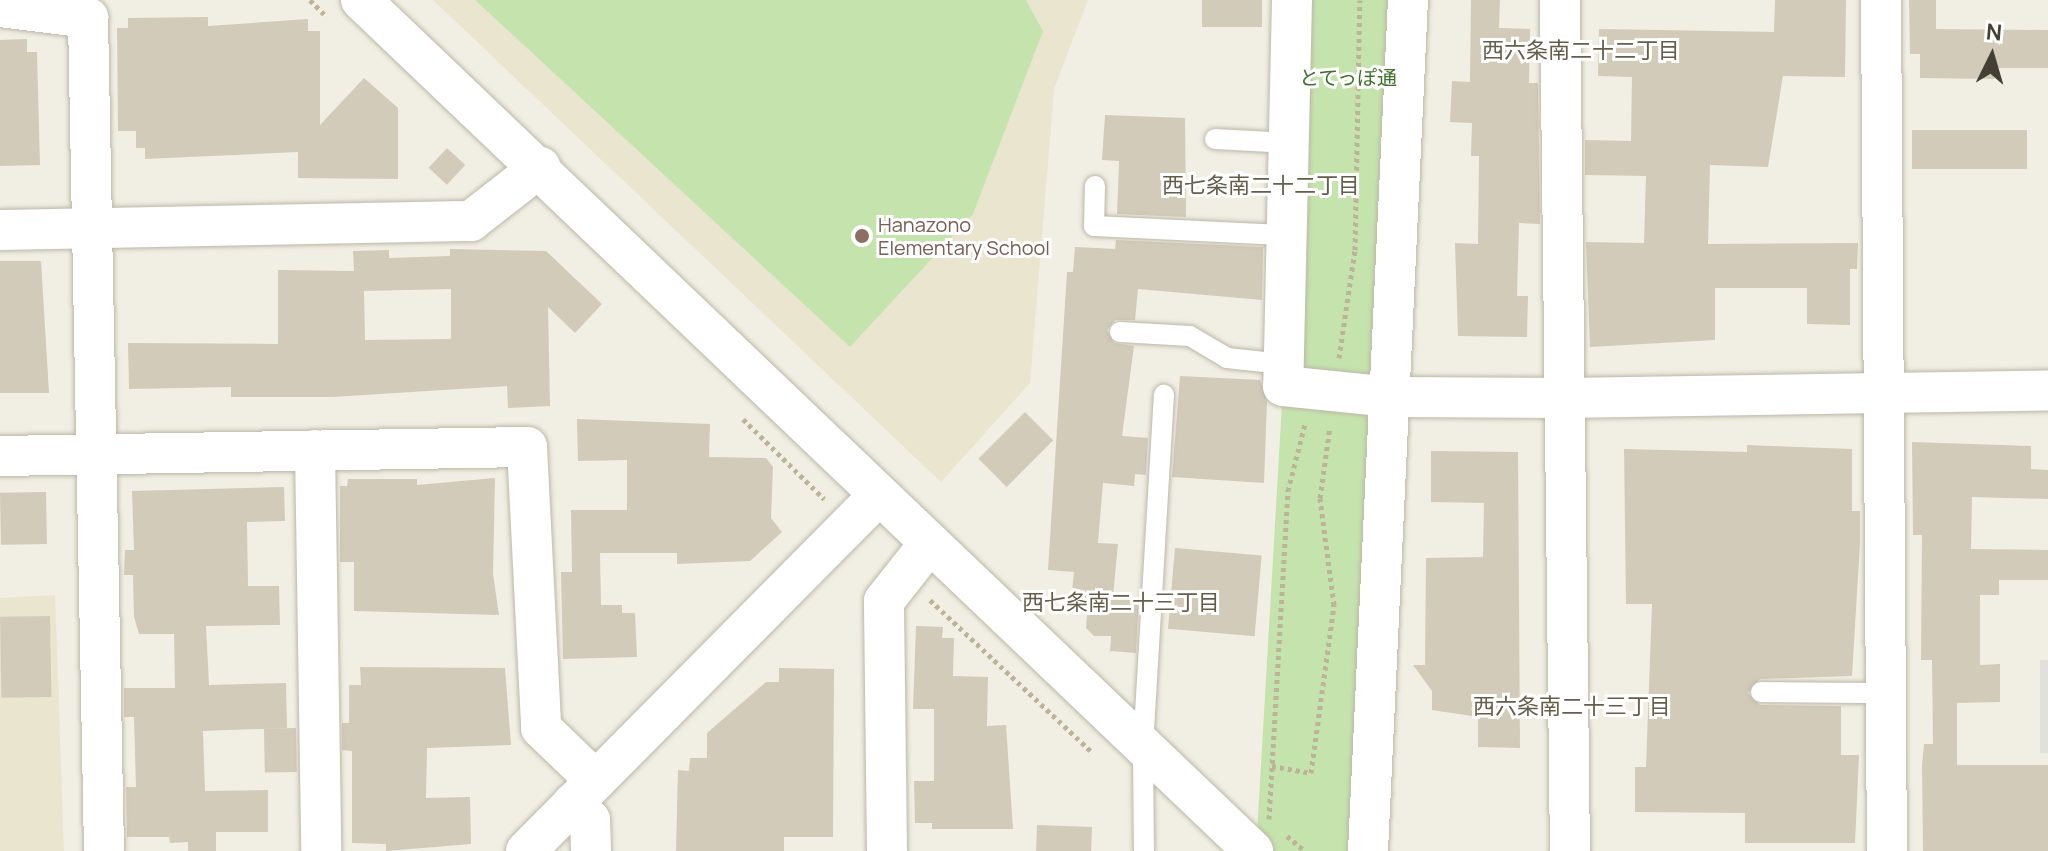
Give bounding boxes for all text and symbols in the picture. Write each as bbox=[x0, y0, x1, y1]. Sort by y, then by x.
north arrow bbox=[1952, 16, 2032, 96]
text: N bbox=[1985, 16, 2003, 48]
district label: 西六条南二十二丁目 bbox=[1482, 38, 1680, 64]
park label: とてっぽ通 bbox=[1298, 65, 1398, 89]
district label: 西七条南二十二丁目 bbox=[1162, 173, 1360, 199]
place label: Hanazono Elementary School bbox=[878, 212, 1050, 259]
marker: Hanazono Elementary School bbox=[853, 227, 871, 245]
district label: 西七条南二十三丁目 bbox=[1022, 590, 1220, 616]
district label: 西六条南二十三丁目 bbox=[1473, 694, 1671, 720]

